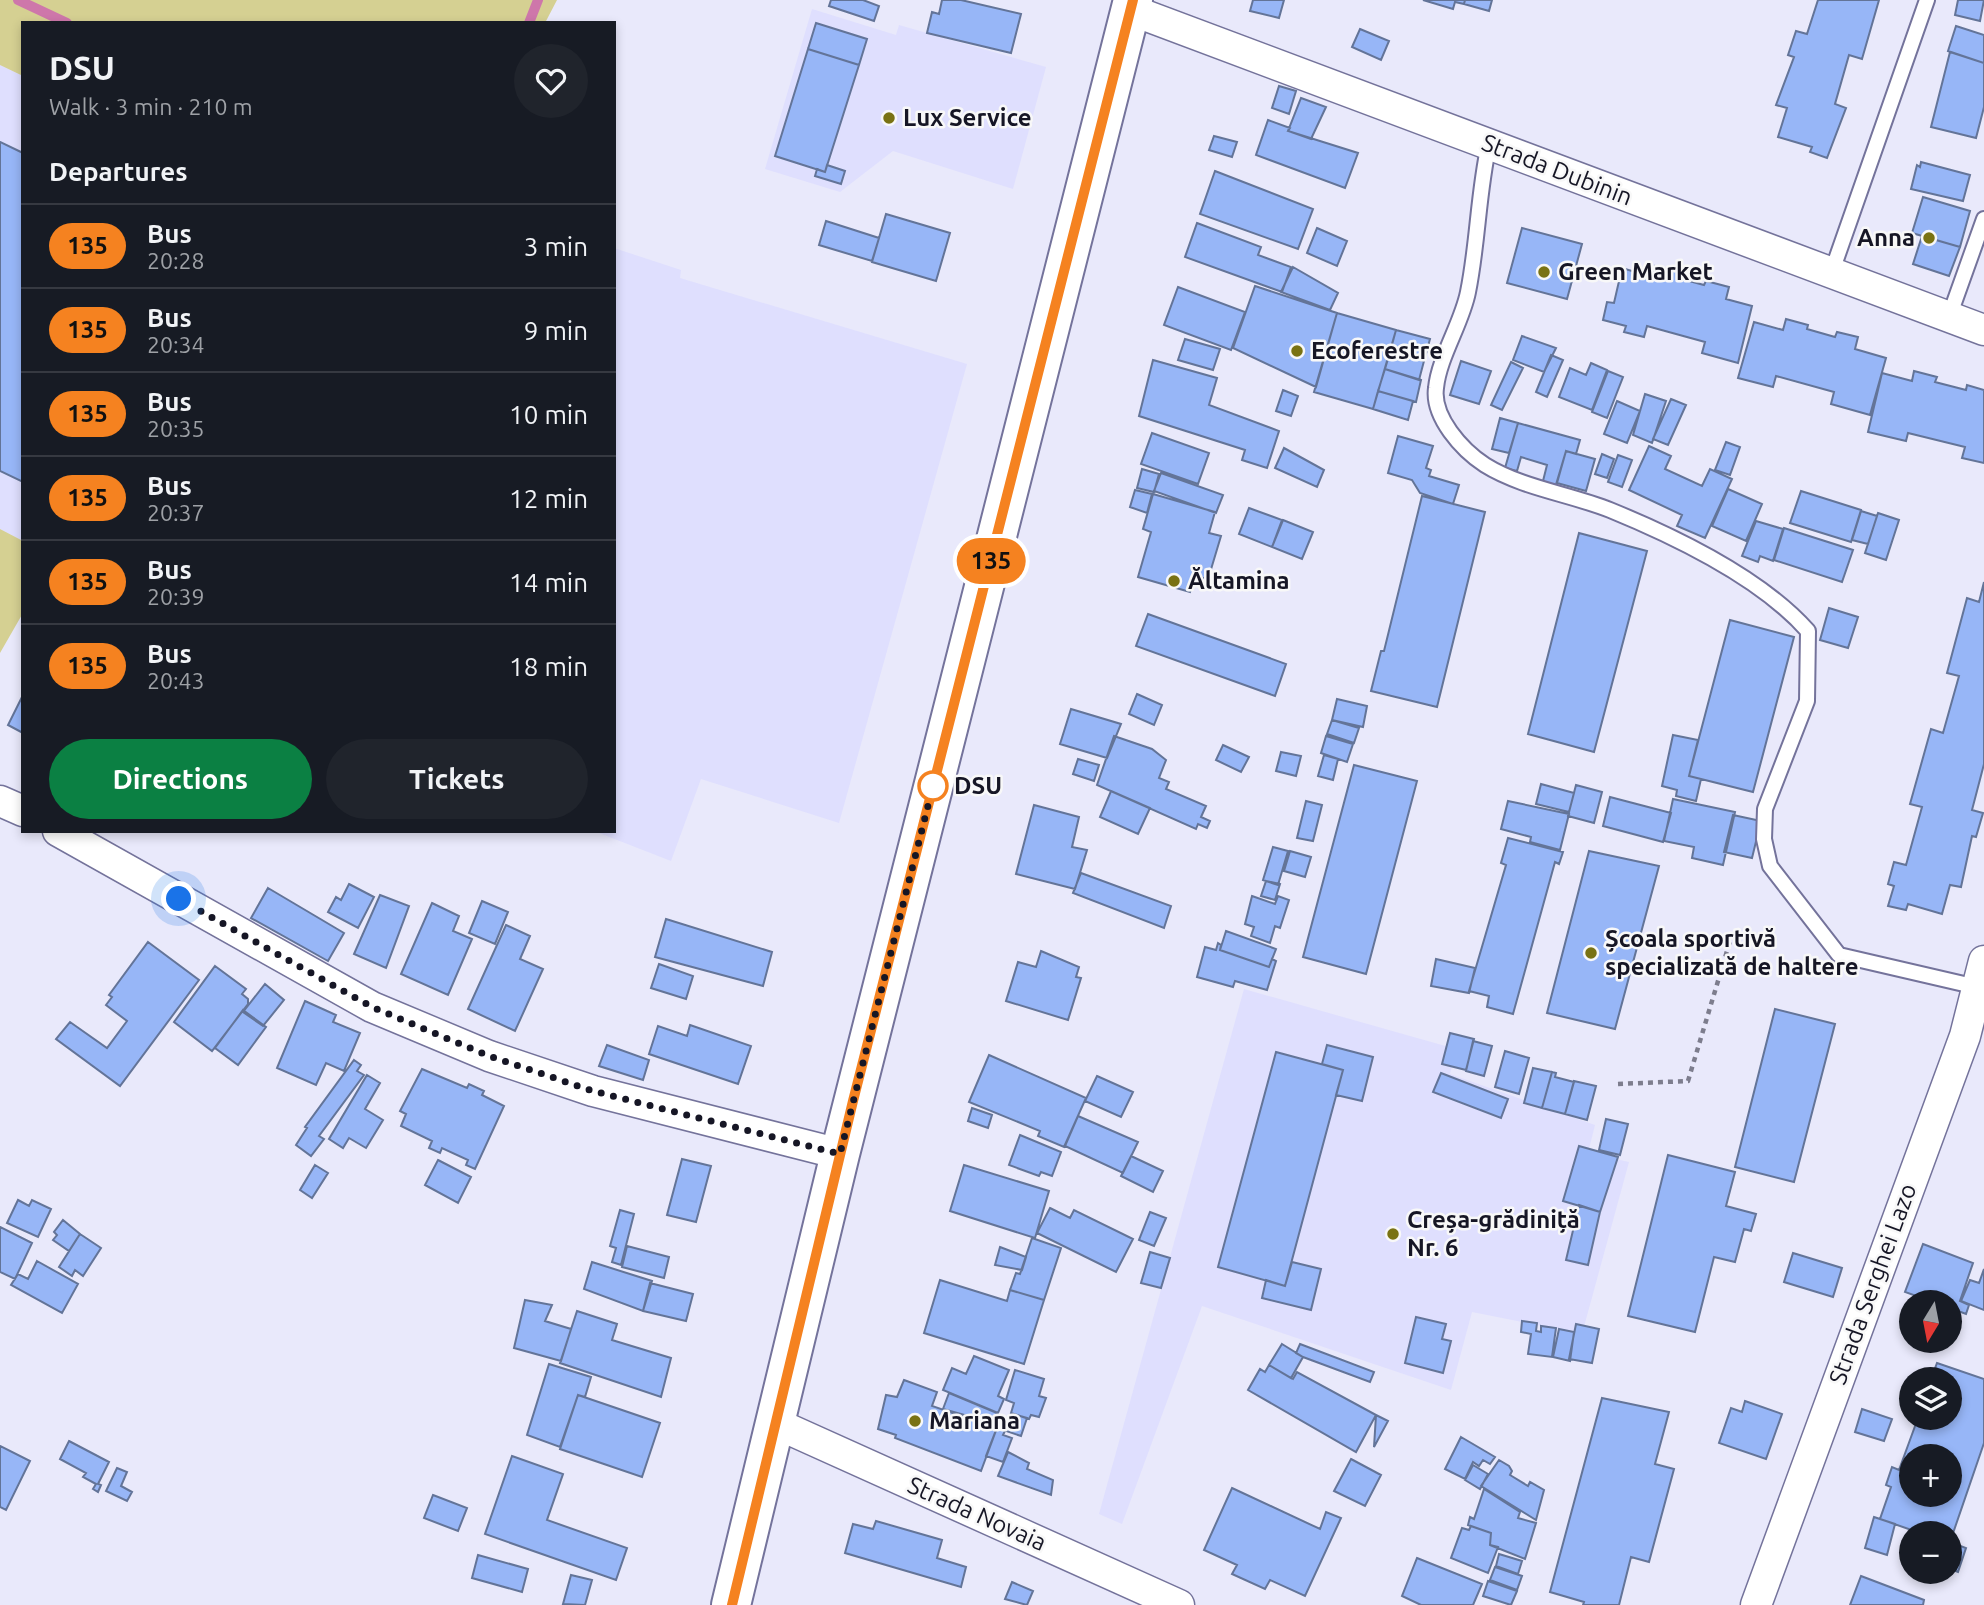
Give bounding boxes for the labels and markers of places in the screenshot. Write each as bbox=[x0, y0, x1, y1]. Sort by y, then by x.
place label: Lux Service bbox=[903, 104, 1032, 131]
marker: Lux Service bbox=[881, 110, 897, 126]
place label: Anna bbox=[1857, 224, 1915, 251]
marker: Anna bbox=[1921, 230, 1937, 246]
place label: Green Market bbox=[1558, 258, 1713, 285]
marker: Green Market bbox=[1536, 264, 1552, 280]
place label: Ecoferestre bbox=[1311, 337, 1443, 364]
marker: Ecoferestre bbox=[1289, 343, 1305, 359]
place label: Ăltamina bbox=[1188, 567, 1290, 594]
marker: Ăltamina bbox=[1166, 573, 1182, 589]
marker: DSU bbox=[918, 771, 948, 801]
place label: DSU bbox=[954, 772, 1002, 799]
place label: Școala sportivă specializată de haltere bbox=[1605, 925, 1859, 980]
marker: Școala sportivă specializată de haltere bbox=[1583, 945, 1599, 961]
place label: Creșa-grădiniță Nr. 6 bbox=[1407, 1206, 1580, 1261]
marker: Creșa-grădiniță Nr. 6 bbox=[1385, 1226, 1401, 1242]
place label: Mariana bbox=[929, 1407, 1020, 1434]
marker: Mariana bbox=[907, 1413, 923, 1429]

